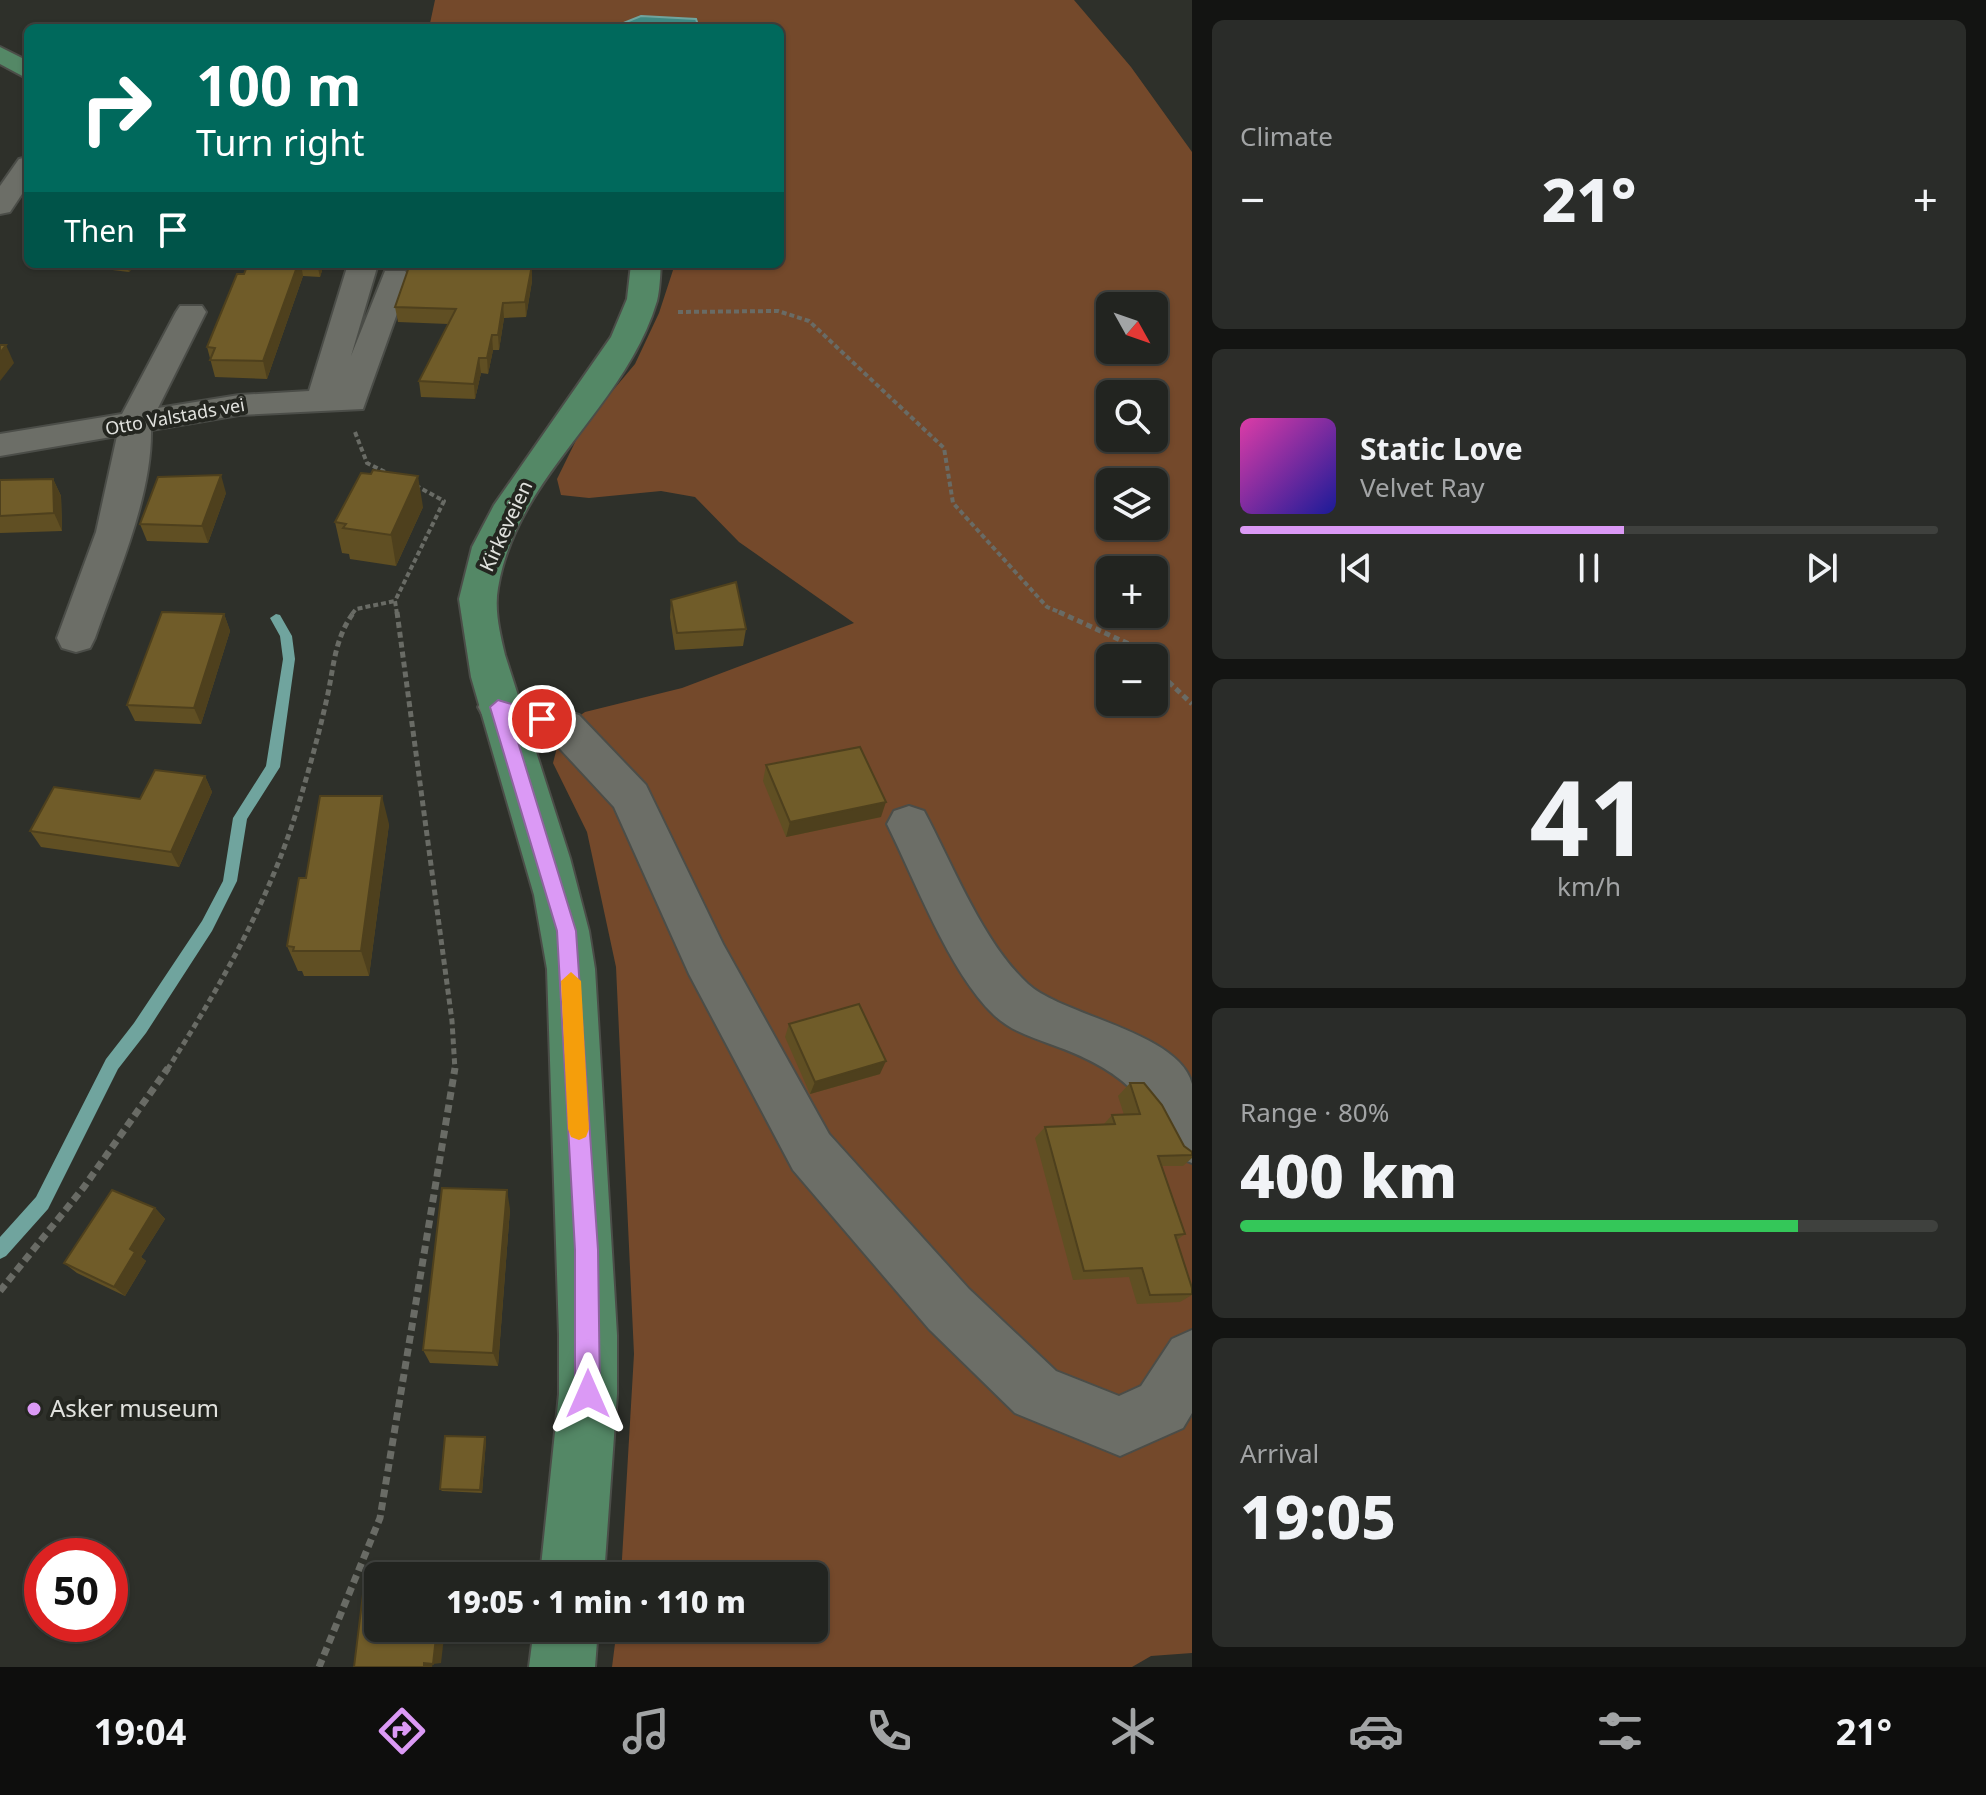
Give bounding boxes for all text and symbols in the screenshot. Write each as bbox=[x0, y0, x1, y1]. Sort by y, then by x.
text: 100 m bbox=[196, 46, 361, 122]
icon: right bbox=[64, 56, 168, 160]
text: Turn right bbox=[196, 118, 364, 167]
text: Climate bbox=[1240, 118, 1333, 154]
text: 21° bbox=[1542, 158, 1636, 240]
text: − bbox=[1240, 169, 1265, 229]
text: + bbox=[1913, 169, 1938, 229]
icon: arrive bbox=[151, 208, 195, 252]
text: Then bbox=[64, 210, 135, 251]
north arrow bbox=[1096, 292, 1168, 364]
map controls bbox=[1096, 292, 1168, 716]
button: search bbox=[1096, 380, 1168, 452]
street label: Otto Valstads vei bbox=[103, 392, 247, 440]
text: Static Love bbox=[1360, 428, 1523, 469]
button: layers bbox=[1096, 468, 1168, 540]
text: Velvet Ray bbox=[1360, 469, 1485, 505]
street label: Kirkeveien bbox=[473, 476, 538, 576]
icon: previous bbox=[1334, 546, 1378, 590]
icon: pause bbox=[1567, 546, 1611, 590]
icon: next bbox=[1800, 546, 1844, 590]
button: + bbox=[1096, 556, 1168, 628]
button: − bbox=[1096, 644, 1168, 716]
pin bbox=[508, 685, 576, 753]
icon: arrive bbox=[520, 697, 564, 741]
text: 41 bbox=[1530, 745, 1648, 886]
text: km/h bbox=[1557, 868, 1621, 904]
text: Range · 80% bbox=[1240, 1094, 1389, 1130]
text: 400 km bbox=[1240, 1134, 1457, 1216]
position arrow bbox=[546, 1352, 630, 1436]
place label: Asker museum bbox=[50, 1391, 219, 1424]
marker: Asker museum bbox=[25, 1400, 43, 1418]
text: Arrival bbox=[1240, 1435, 1319, 1471]
text: 19:05 bbox=[1240, 1475, 1396, 1557]
speed limit sign: 50 bbox=[24, 1538, 128, 1642]
text: 19:05 · 1 min · 110 m bbox=[446, 1581, 746, 1622]
icon: directions bbox=[374, 1703, 430, 1759]
icon: music bbox=[618, 1703, 674, 1759]
icon: phone bbox=[861, 1703, 917, 1759]
icon: climate bbox=[1105, 1703, 1161, 1759]
icon: car bbox=[1348, 1703, 1404, 1759]
icon: filters bbox=[1592, 1703, 1648, 1759]
text: 19:04 bbox=[94, 1707, 186, 1756]
text: 21° bbox=[1836, 1707, 1892, 1756]

